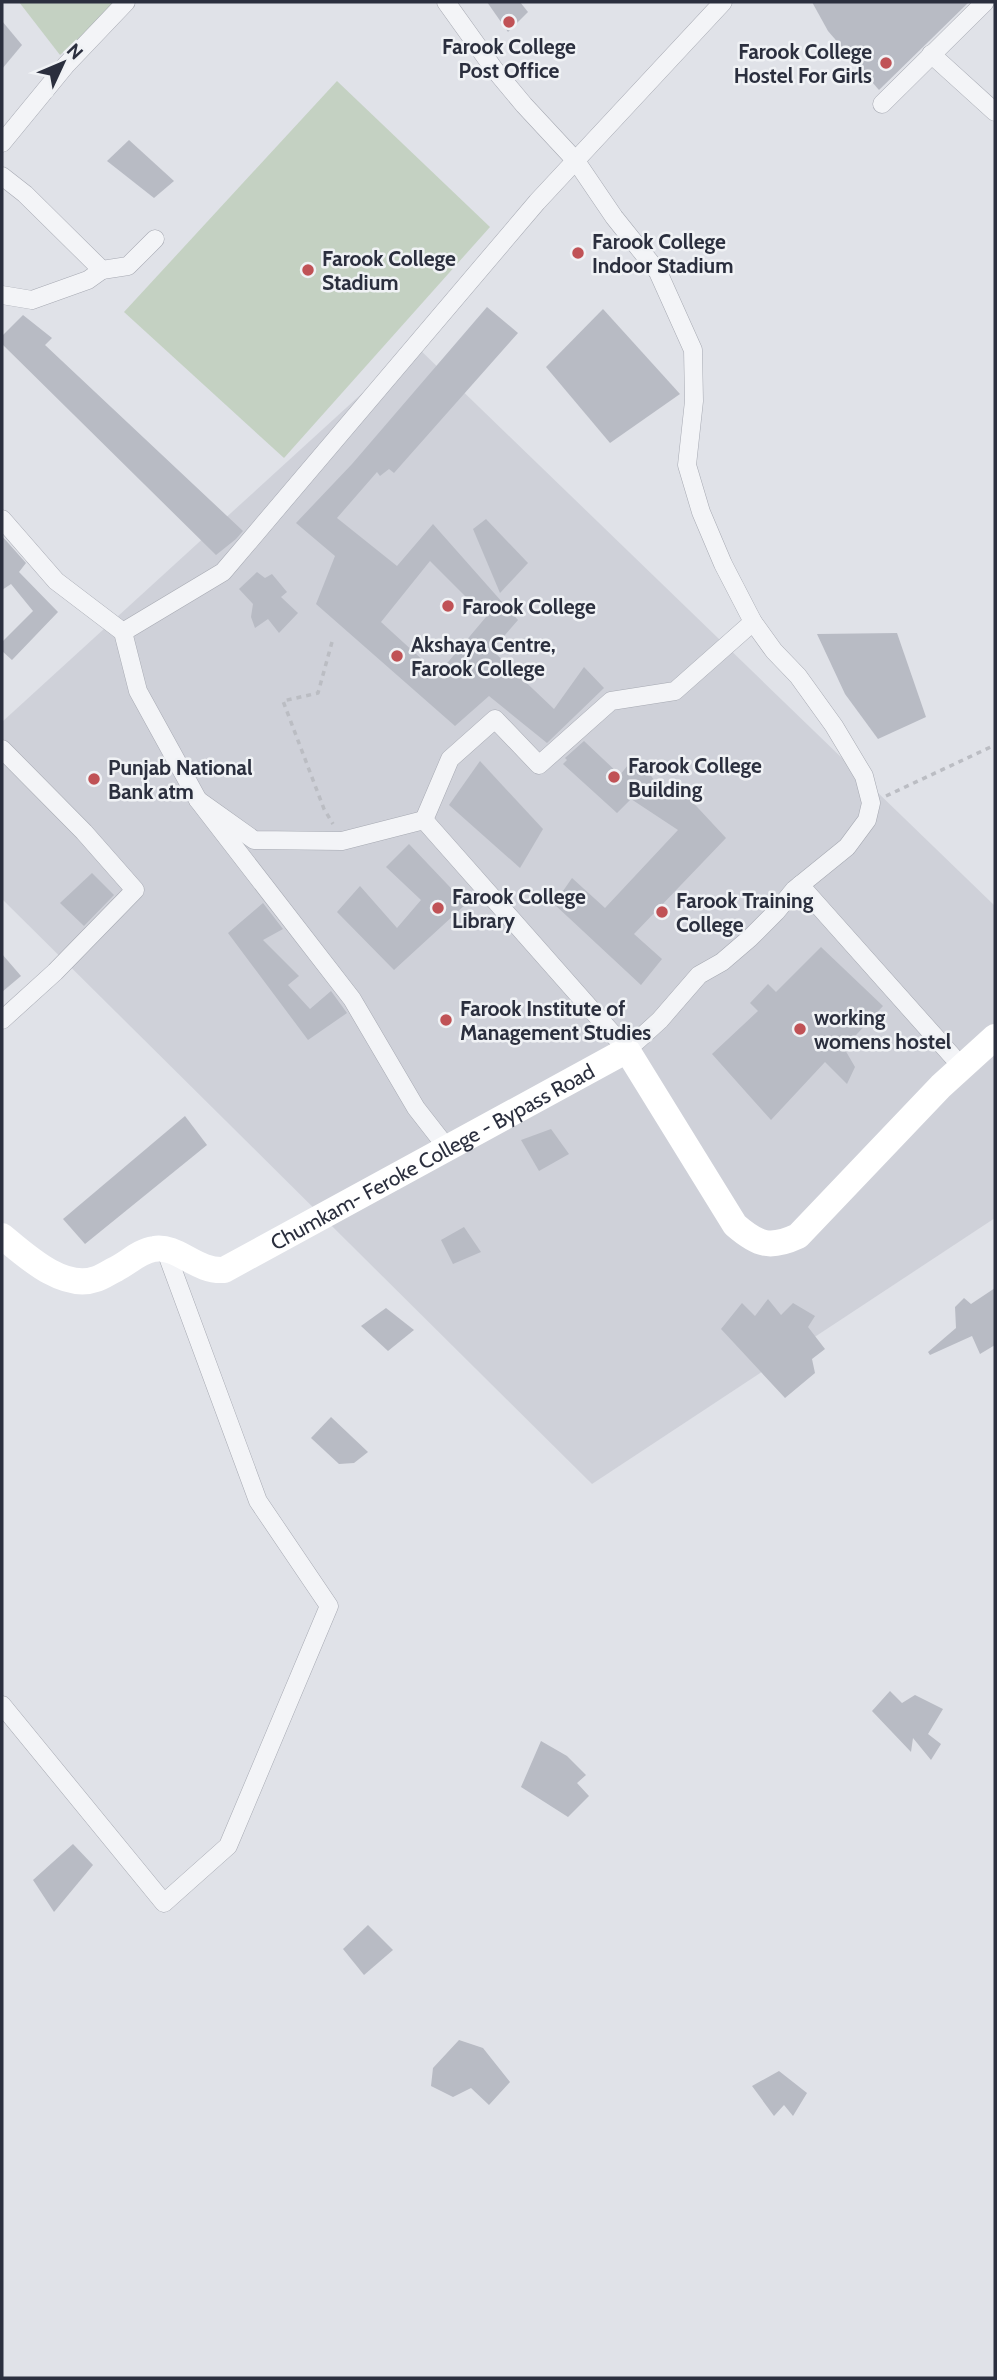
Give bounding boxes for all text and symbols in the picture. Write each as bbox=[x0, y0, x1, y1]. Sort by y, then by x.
marker: Farook College Post Office bbox=[501, 14, 517, 30]
north arrow bbox=[28, 28, 98, 98]
place label: Farook College Post Office bbox=[442, 34, 576, 83]
text: N bbox=[62, 39, 88, 64]
place label: Farook College Hostel For Girls bbox=[734, 39, 872, 88]
marker: Farook College Hostel For Girls bbox=[878, 55, 894, 71]
place label: Farook College Indoor Stadium bbox=[592, 229, 733, 278]
marker: Farook College Indoor Stadium bbox=[570, 245, 586, 261]
place label: Farook College Stadium bbox=[322, 246, 456, 295]
marker: Farook College Stadium bbox=[300, 262, 316, 278]
place label: Farook College bbox=[462, 594, 596, 619]
marker: Farook College bbox=[440, 598, 456, 614]
place label: Akshaya Centre, Farook College bbox=[411, 632, 556, 681]
marker: Akshaya Centre, Farook College bbox=[389, 648, 405, 664]
place label: Farook College Building bbox=[628, 753, 762, 802]
place label: Punjab National Bank atm bbox=[108, 755, 253, 804]
marker: Farook College Building bbox=[606, 769, 622, 785]
marker: Punjab National Bank atm bbox=[86, 771, 102, 787]
place label: Farook College Library bbox=[452, 884, 586, 933]
place label: Farook Training College bbox=[676, 888, 814, 937]
marker: Farook College Library bbox=[430, 900, 446, 916]
marker: Farook Training College bbox=[654, 904, 670, 920]
place label: Farook Institute of Management Studies bbox=[460, 996, 651, 1045]
place label: working womens hostel bbox=[814, 1005, 952, 1054]
marker: Farook Institute of Management Studies bbox=[438, 1012, 454, 1028]
marker: working womens hostel bbox=[792, 1021, 808, 1037]
street label: Chumkam- Feroke College - Bypass Road bbox=[266, 1058, 598, 1255]

